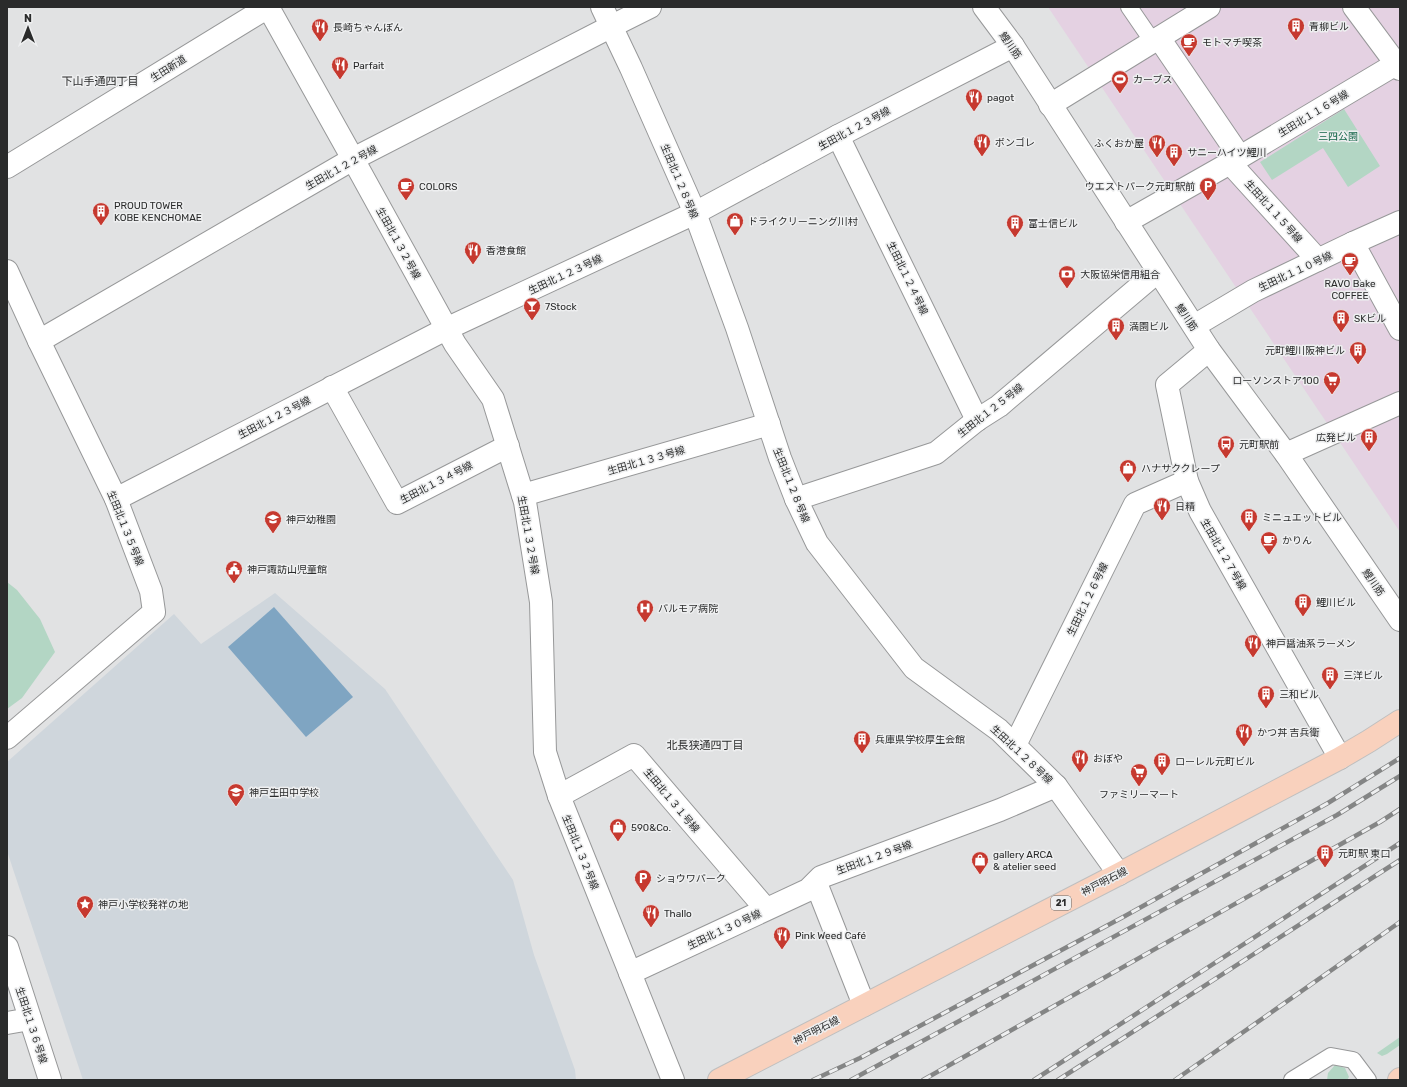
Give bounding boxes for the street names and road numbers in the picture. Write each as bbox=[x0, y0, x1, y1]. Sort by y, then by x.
street label: 鯉川筋 bbox=[997, 30, 1024, 61]
street label: 生田新道 bbox=[148, 53, 189, 85]
street label: 生田北１１６号線 bbox=[1276, 88, 1351, 140]
street label: 生田北１２３号線 bbox=[816, 105, 893, 153]
street label: 生田北１２８号線 bbox=[658, 142, 700, 221]
street label: 生田北１２２号線 bbox=[304, 143, 379, 193]
street label: 生田北１１５号線 bbox=[1242, 178, 1304, 245]
street label: 生田北１３２号線 bbox=[373, 206, 423, 281]
street label: 生田北１２４号線 bbox=[884, 240, 930, 317]
street label: 生田北１１０号線 bbox=[1257, 250, 1334, 294]
street label: 生田北１２３号線 bbox=[527, 253, 604, 297]
street label: 鯉川筋 bbox=[1173, 302, 1200, 333]
street label: 生田北１２５号線 bbox=[955, 381, 1026, 440]
street label: 生田北１２３号線 bbox=[236, 394, 313, 441]
street label: 生田北１３３号線 bbox=[606, 444, 686, 478]
street label: 生田北１２８号線 bbox=[771, 446, 812, 525]
street label: 生田北１３４号線 bbox=[398, 459, 475, 506]
street label: 生田北１３５号線 bbox=[105, 489, 146, 568]
street label: 生田北１３２号線 bbox=[515, 495, 541, 576]
street label: 生田北１２７号線 bbox=[1198, 517, 1248, 592]
street label: 生田北１２６号線 bbox=[1065, 561, 1111, 638]
street label: 鯉川筋 bbox=[1360, 567, 1387, 598]
street label: 生田北１２８号線 bbox=[988, 723, 1055, 786]
street label: 生田北１３１号線 bbox=[641, 766, 702, 835]
street label: 生田北１３２号線 bbox=[560, 813, 601, 892]
street label: 生田北１２９号線 bbox=[835, 839, 914, 877]
street label: 神戸明石線 bbox=[1079, 865, 1129, 899]
road number: 21 bbox=[1051, 896, 1071, 910]
street label: 生田北１３０号線 bbox=[686, 908, 763, 952]
street label: 生田北１３６号線 bbox=[13, 985, 49, 1065]
street label: 神戸明石線 bbox=[791, 1014, 841, 1048]

